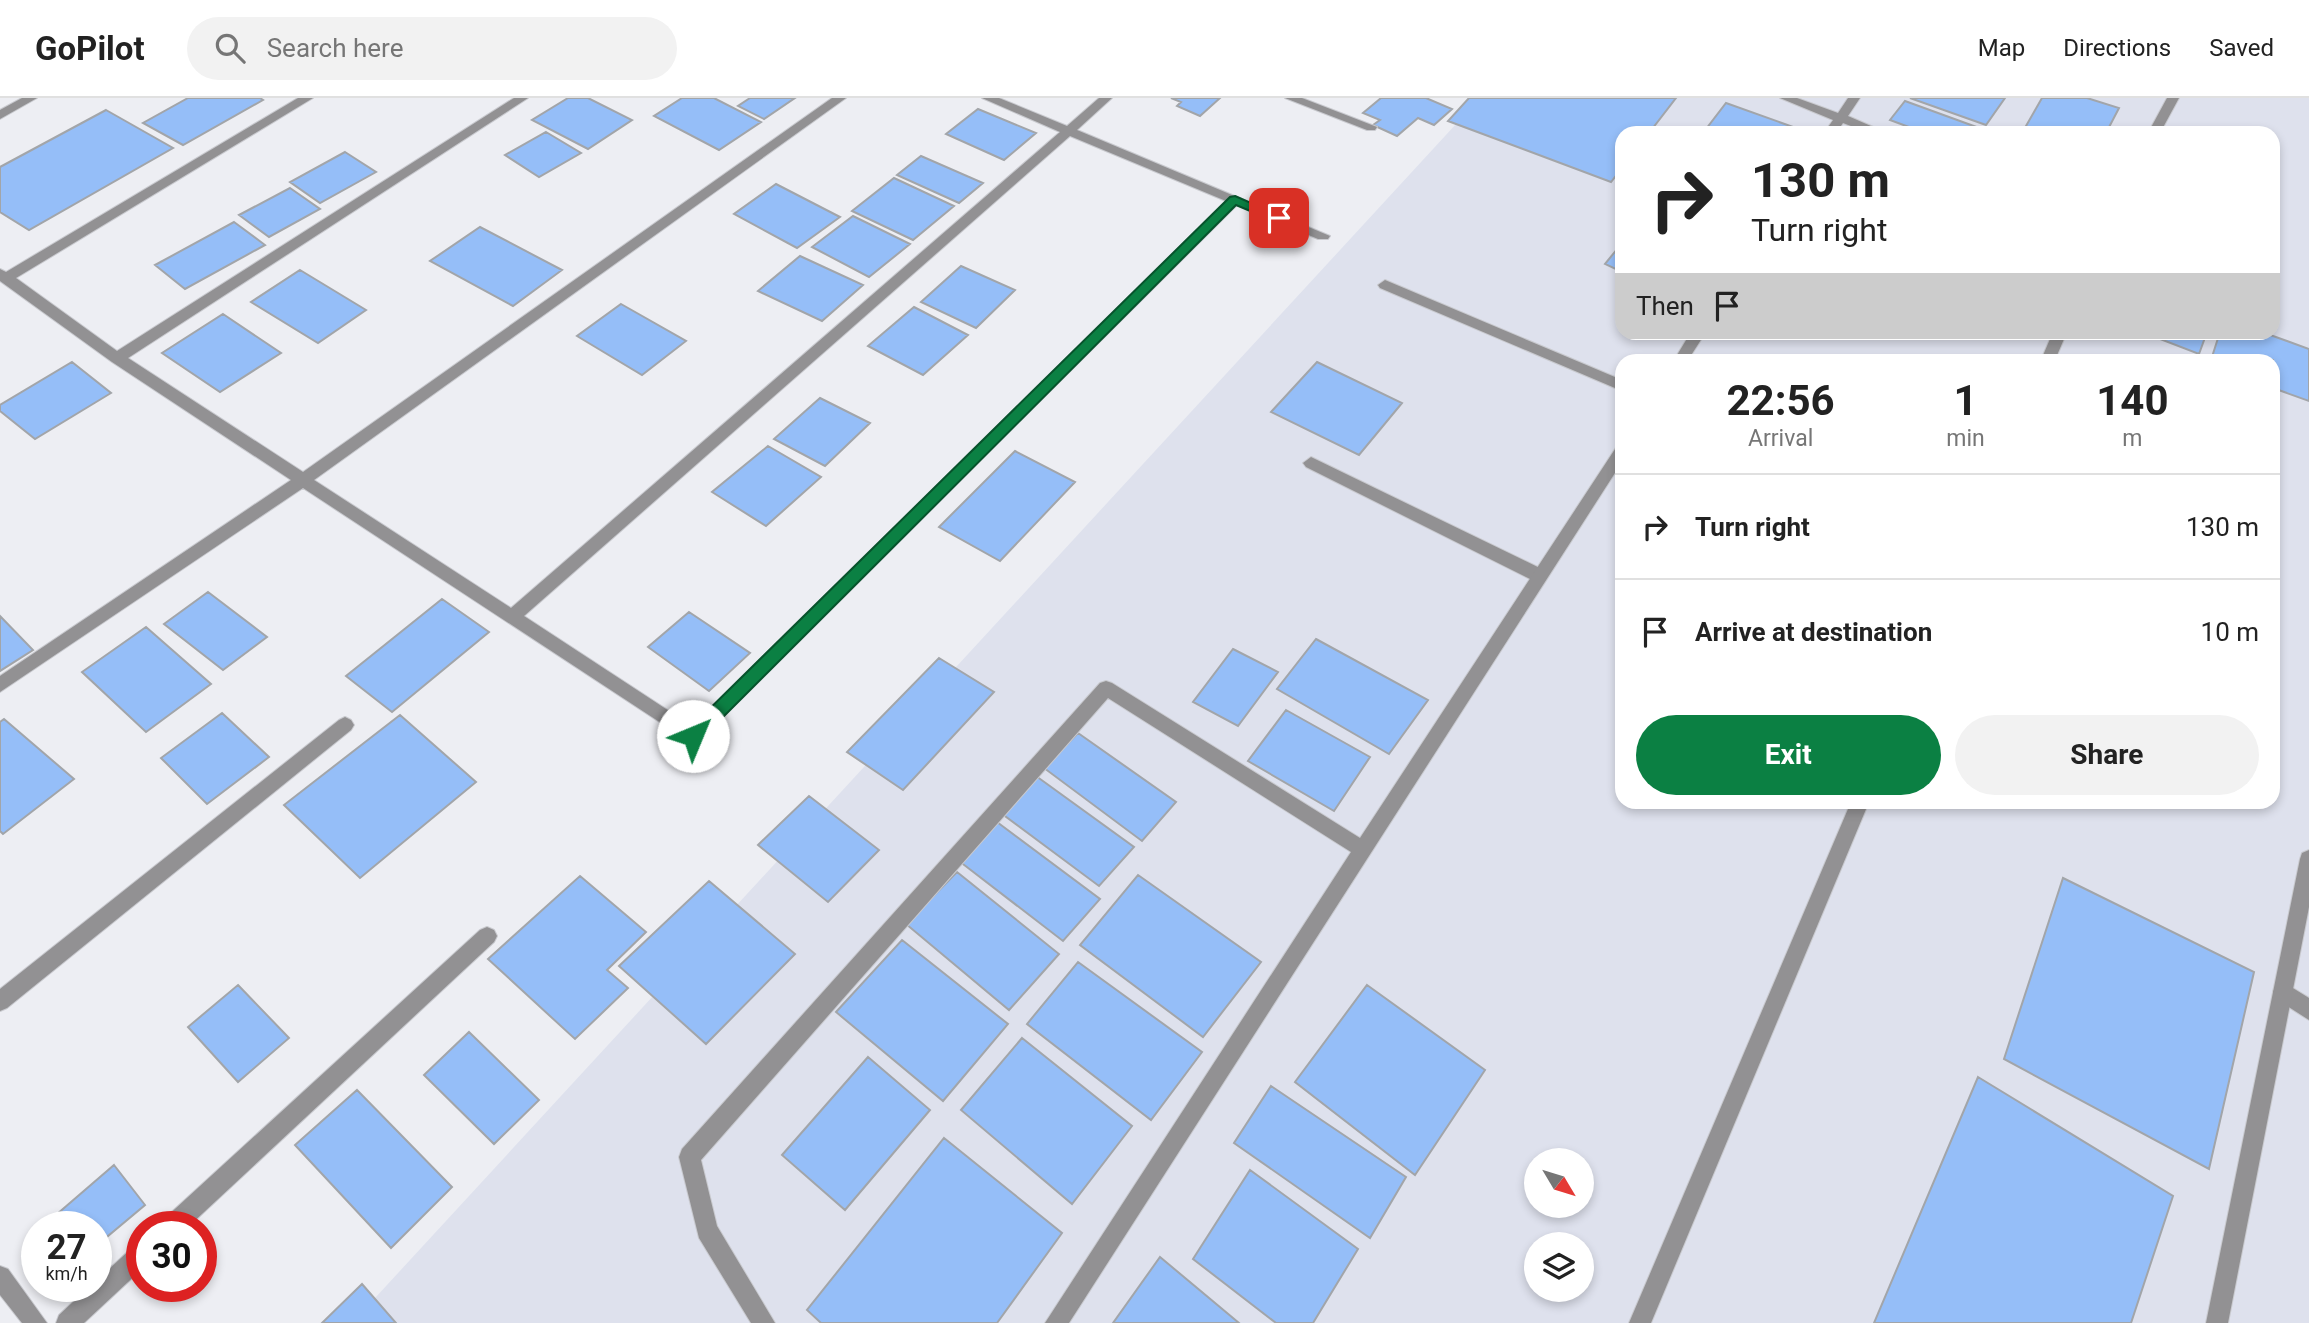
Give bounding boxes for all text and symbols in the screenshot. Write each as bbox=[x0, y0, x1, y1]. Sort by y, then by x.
search box bbox=[187, 17, 677, 80]
text: GoPilot bbox=[35, 29, 145, 68]
icon: search bbox=[211, 29, 249, 67]
text: Search here bbox=[267, 33, 403, 63]
text: Map bbox=[1978, 34, 2025, 62]
text: Directions bbox=[2063, 34, 2171, 62]
text: Saved bbox=[2209, 34, 2274, 62]
text: 130 m bbox=[1751, 152, 1890, 209]
icon: right bbox=[1636, 154, 1727, 245]
pin bbox=[1249, 188, 1309, 248]
icon: arrive bbox=[1260, 199, 1298, 237]
text: Turn right bbox=[1751, 211, 1887, 249]
icon: arrive bbox=[1708, 287, 1746, 325]
text: Then bbox=[1636, 291, 1694, 321]
text: 22:56 bbox=[1727, 376, 1835, 425]
text: 1 bbox=[1953, 376, 1978, 425]
text: 140 bbox=[2096, 376, 2169, 425]
text: Arrival bbox=[1748, 425, 1813, 452]
text: min bbox=[1946, 425, 1985, 452]
text: m bbox=[2122, 425, 2142, 452]
icon: right bbox=[1636, 508, 1674, 546]
text: Turn right bbox=[1695, 512, 1810, 542]
text: 130 m bbox=[2186, 512, 2259, 542]
icon: arrive bbox=[1636, 613, 1674, 651]
text: Arrive at destination bbox=[1695, 617, 1932, 647]
text: 10 m bbox=[2201, 617, 2259, 647]
position arrow bbox=[656, 699, 730, 773]
button: Exit bbox=[1636, 715, 1941, 795]
button: Share bbox=[1955, 715, 2259, 795]
north arrow bbox=[1524, 1148, 1594, 1218]
map controls bbox=[1524, 1148, 1594, 1302]
speed limit sign: 30 bbox=[126, 1211, 217, 1302]
text: 27 bbox=[46, 1227, 87, 1268]
button: layers bbox=[1524, 1232, 1594, 1302]
text: km/h bbox=[45, 1263, 88, 1284]

